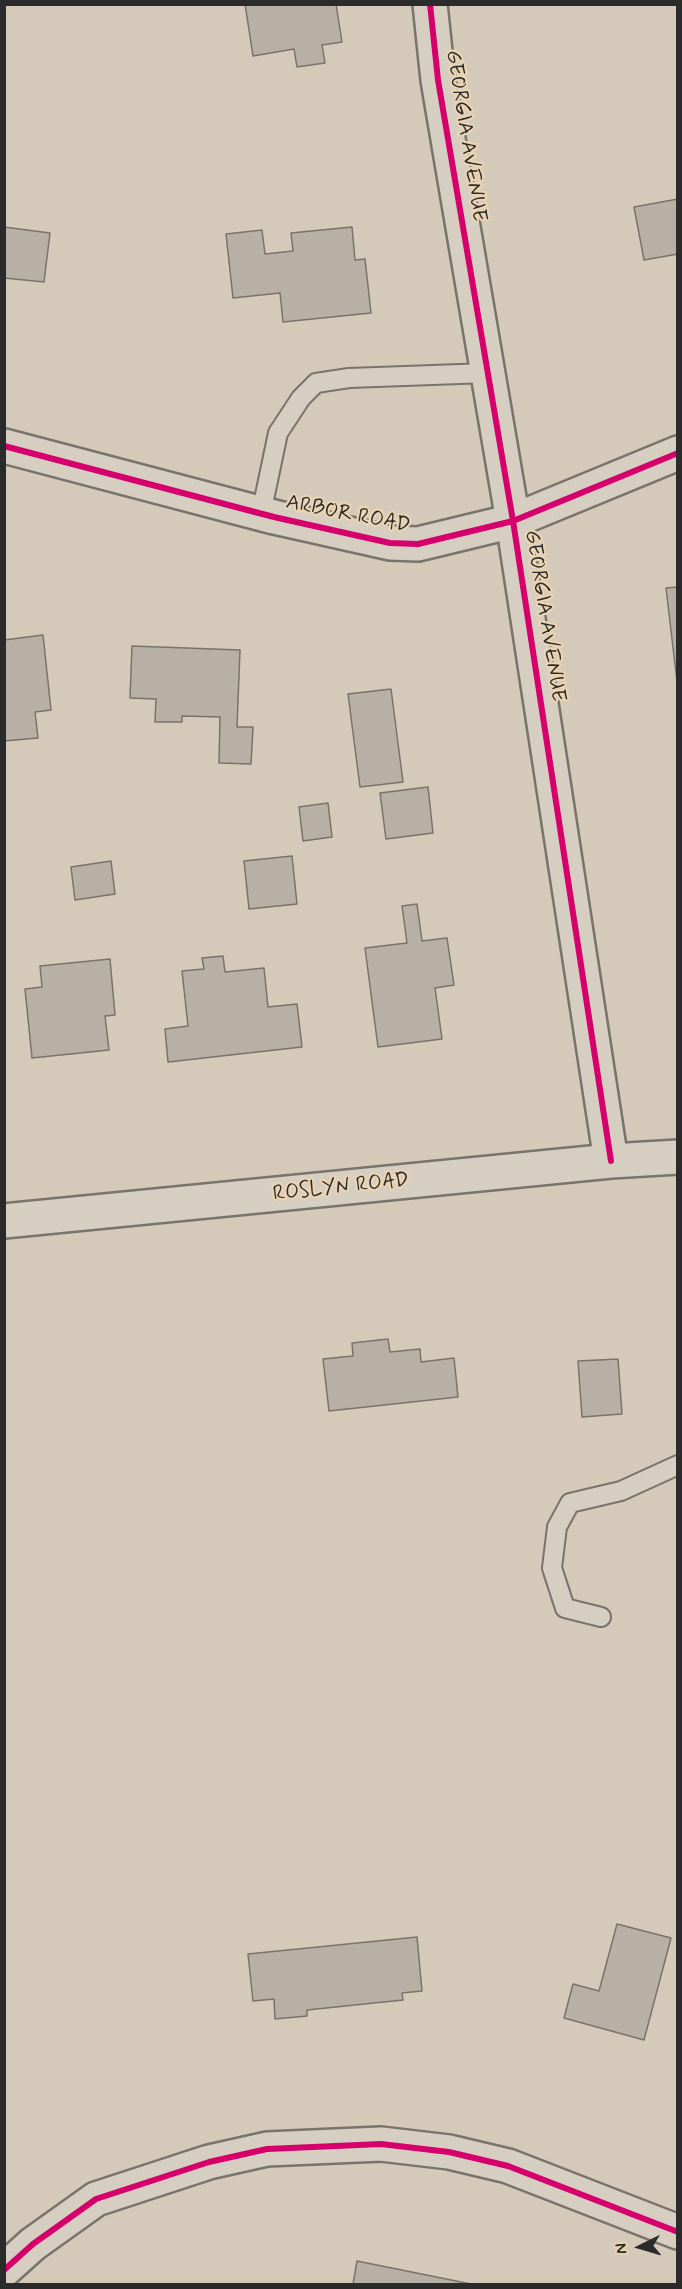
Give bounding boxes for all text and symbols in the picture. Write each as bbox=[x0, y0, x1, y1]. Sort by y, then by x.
street label: GEORGIA AVENUE bbox=[439, 48, 491, 224]
street label: ARBOR ROAD bbox=[284, 491, 412, 539]
street label: GEORGIA AVENUE bbox=[518, 528, 570, 704]
street label: ROSLYN ROAD bbox=[272, 1168, 410, 1208]
north arrow bbox=[610, 2217, 670, 2277]
text: N bbox=[611, 2242, 632, 2255]

